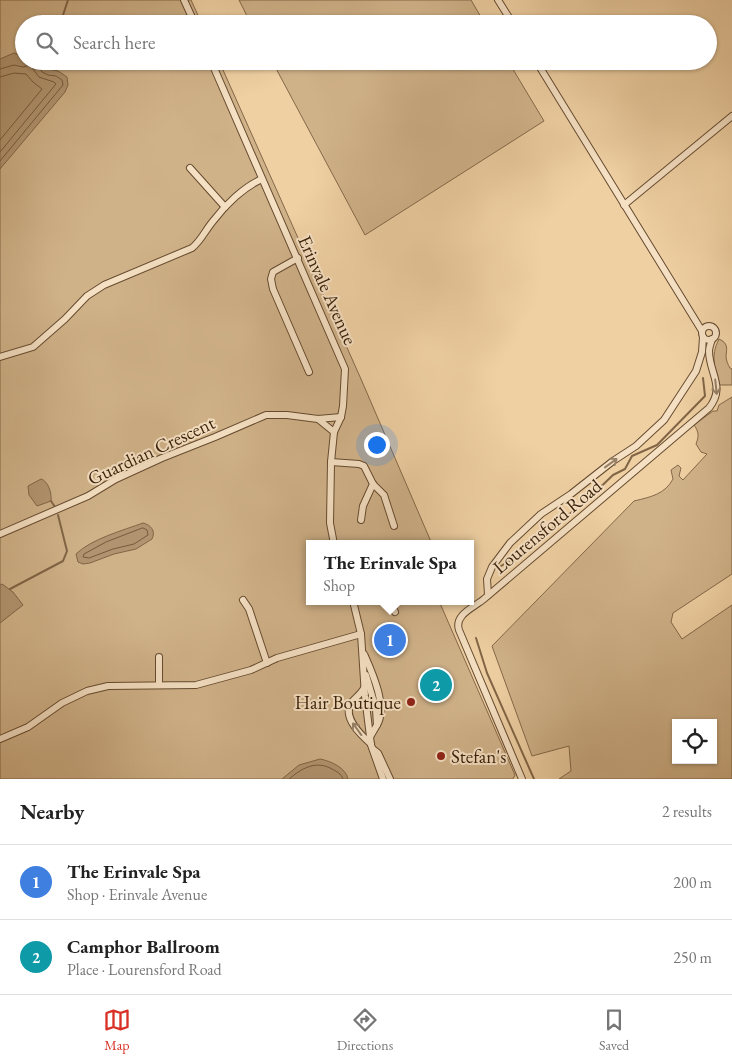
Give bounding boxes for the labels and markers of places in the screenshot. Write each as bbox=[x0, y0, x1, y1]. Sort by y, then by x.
pin: 1 bbox=[374, 621, 406, 659]
pin: 2 bbox=[420, 666, 452, 704]
place label: Hair Boutique bbox=[295, 690, 401, 715]
marker: Hair Boutique bbox=[405, 696, 417, 708]
place label: Stefan's bbox=[451, 744, 506, 769]
marker: Stefan's bbox=[435, 750, 447, 762]

